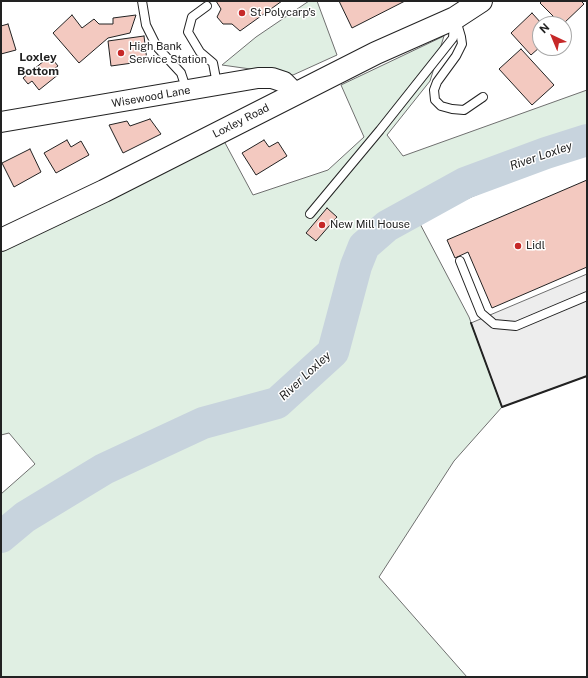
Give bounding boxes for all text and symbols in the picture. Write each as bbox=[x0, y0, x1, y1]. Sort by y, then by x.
place label: St Polycarp's bbox=[250, 6, 316, 20]
marker: St Polycarp's bbox=[237, 8, 247, 18]
north arrow bbox=[532, 16, 572, 56]
text: N bbox=[537, 21, 552, 35]
place label: High Bank Service Station bbox=[129, 40, 207, 66]
marker: High Bank Service Station bbox=[116, 48, 126, 58]
district label: Loxley Bottom bbox=[17, 50, 59, 78]
street label: Wisewood Lane bbox=[111, 84, 191, 110]
street label: Loxley Road bbox=[210, 101, 272, 141]
water label: River Loxley bbox=[508, 139, 574, 173]
place label: New Mill House bbox=[330, 218, 410, 232]
marker: New Mill House bbox=[317, 220, 327, 230]
place label: Lidl bbox=[526, 239, 545, 253]
marker: Lidl bbox=[513, 241, 523, 251]
water label: River Loxley bbox=[276, 348, 334, 404]

